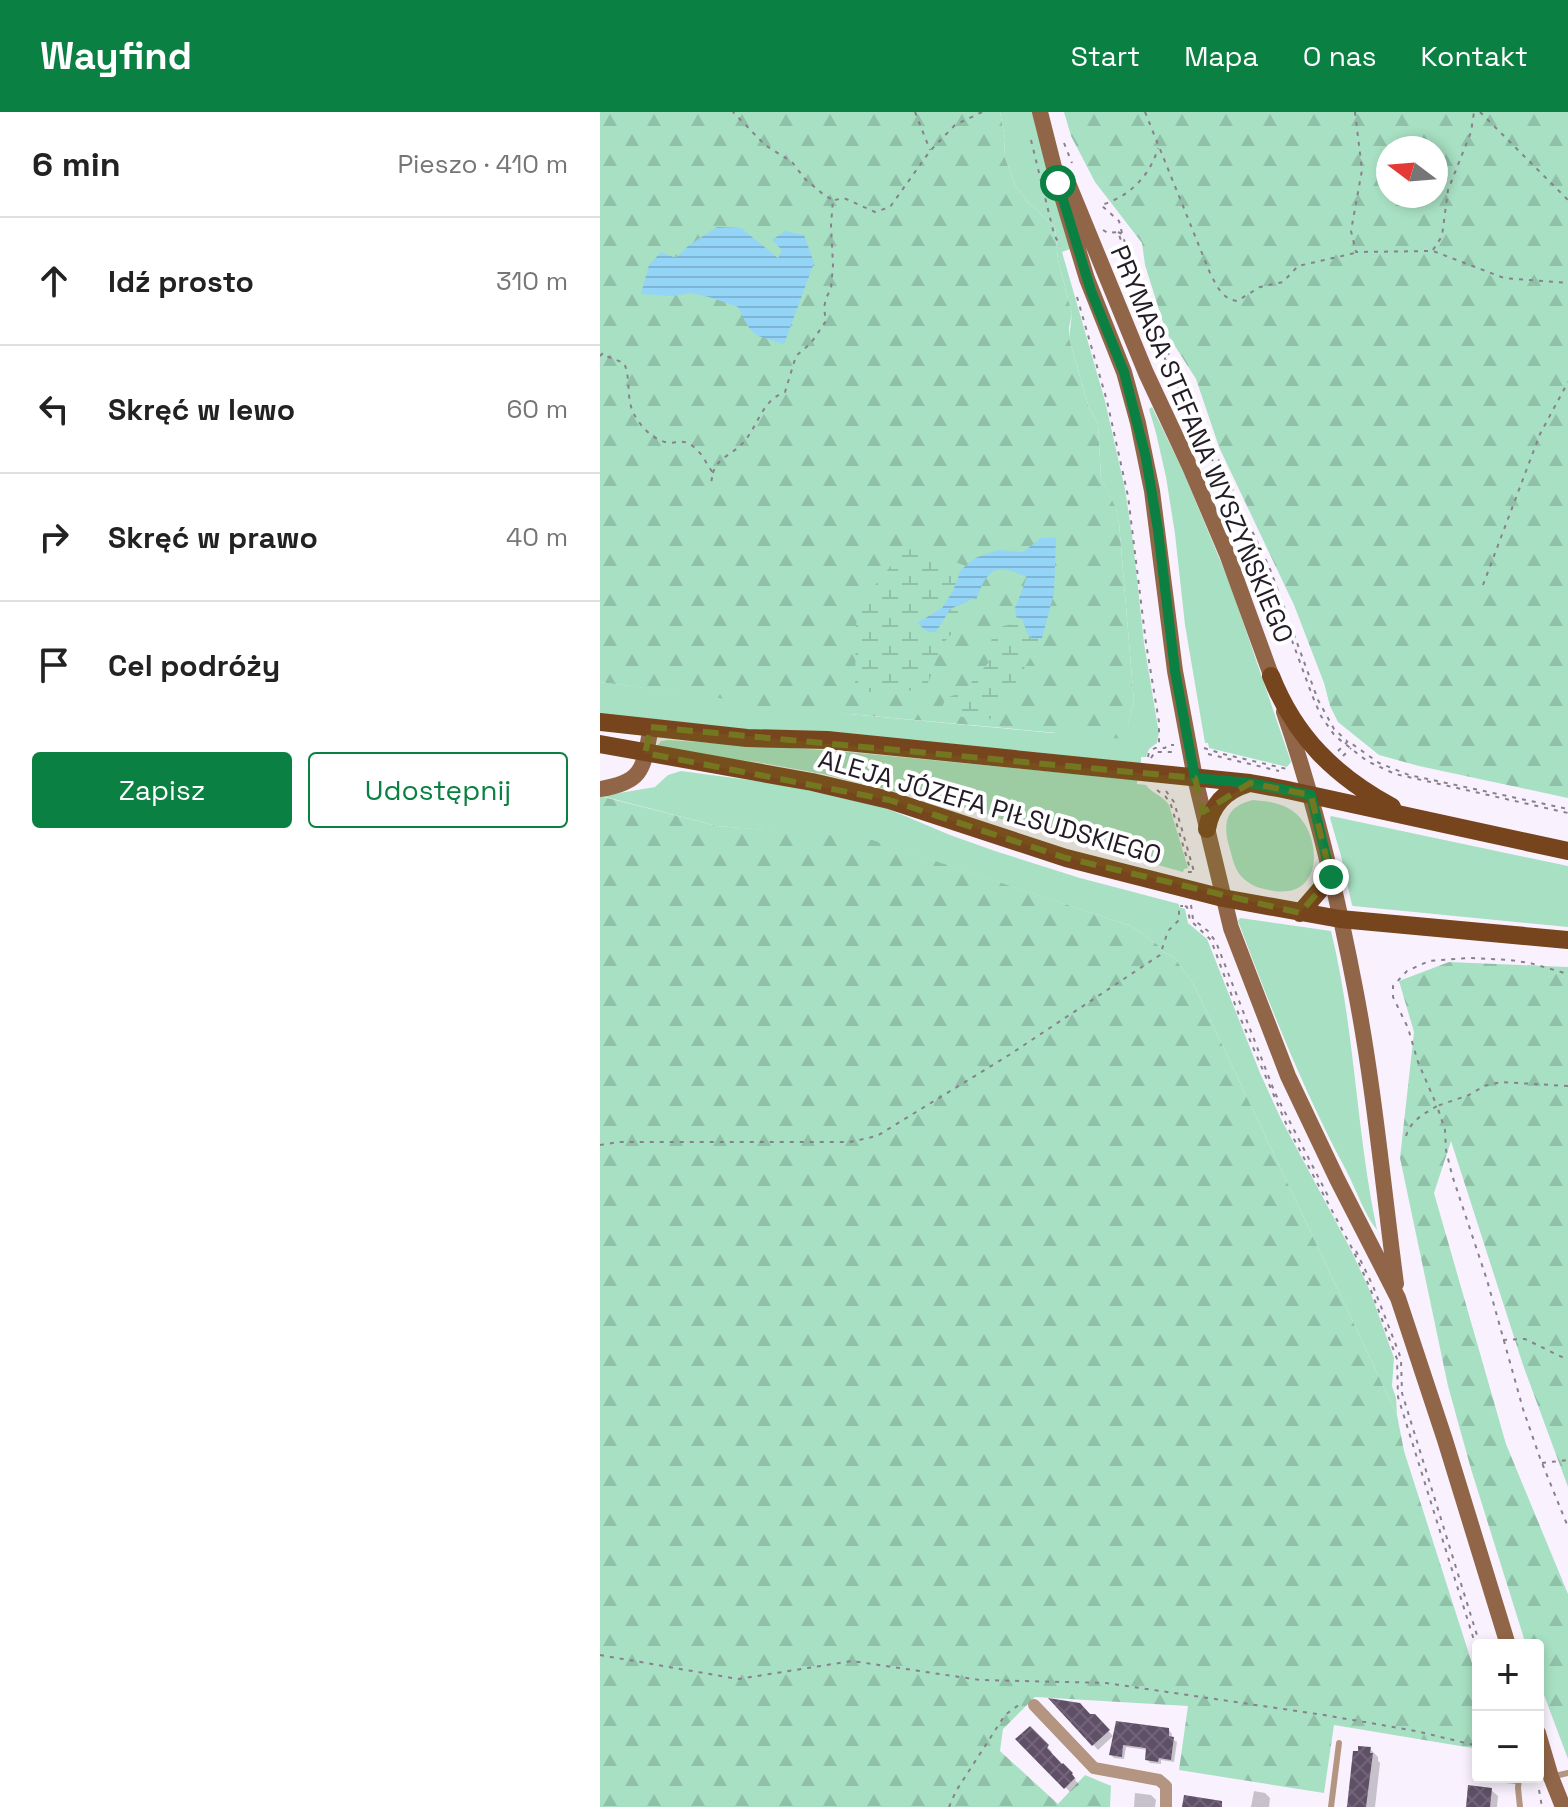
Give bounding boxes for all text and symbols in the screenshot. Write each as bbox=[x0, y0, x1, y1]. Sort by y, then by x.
text: Wayfind bbox=[40, 32, 192, 80]
text: Start bbox=[1071, 38, 1140, 74]
text: Mapa bbox=[1184, 38, 1259, 74]
text: O nas bbox=[1303, 38, 1377, 74]
text: Kontakt bbox=[1421, 38, 1528, 74]
north arrow bbox=[1376, 136, 1448, 208]
text: 6 min bbox=[32, 143, 121, 186]
text: Pieszo · 410 m bbox=[397, 147, 568, 181]
route start bbox=[1040, 165, 1076, 201]
street label: PRYMASA STEFANA WYSZYŃSKIEGO bbox=[1103, 240, 1301, 648]
icon: ahead bbox=[32, 259, 76, 303]
text: Idź prosto bbox=[108, 262, 254, 301]
text: 310 m bbox=[496, 264, 568, 298]
icon: left bbox=[32, 387, 76, 431]
text: Skręć w lewo bbox=[108, 390, 295, 429]
text: 60 m bbox=[506, 392, 568, 426]
icon: right bbox=[32, 515, 76, 559]
text: Skręć w prawo bbox=[108, 518, 318, 557]
text: 40 m bbox=[506, 520, 568, 554]
icon: arrive bbox=[32, 643, 76, 687]
text: Cel podróży bbox=[108, 646, 280, 685]
street label: ALEJA JÓZEFA PIŁSUDSKIEGO bbox=[815, 742, 1165, 872]
button: Zapisz bbox=[32, 752, 292, 828]
button: Udostępnij bbox=[308, 752, 568, 828]
route end bbox=[1313, 859, 1349, 895]
map controls bbox=[1472, 1639, 1544, 1783]
button: + bbox=[1472, 1639, 1544, 1711]
button: − bbox=[1472, 1711, 1544, 1783]

